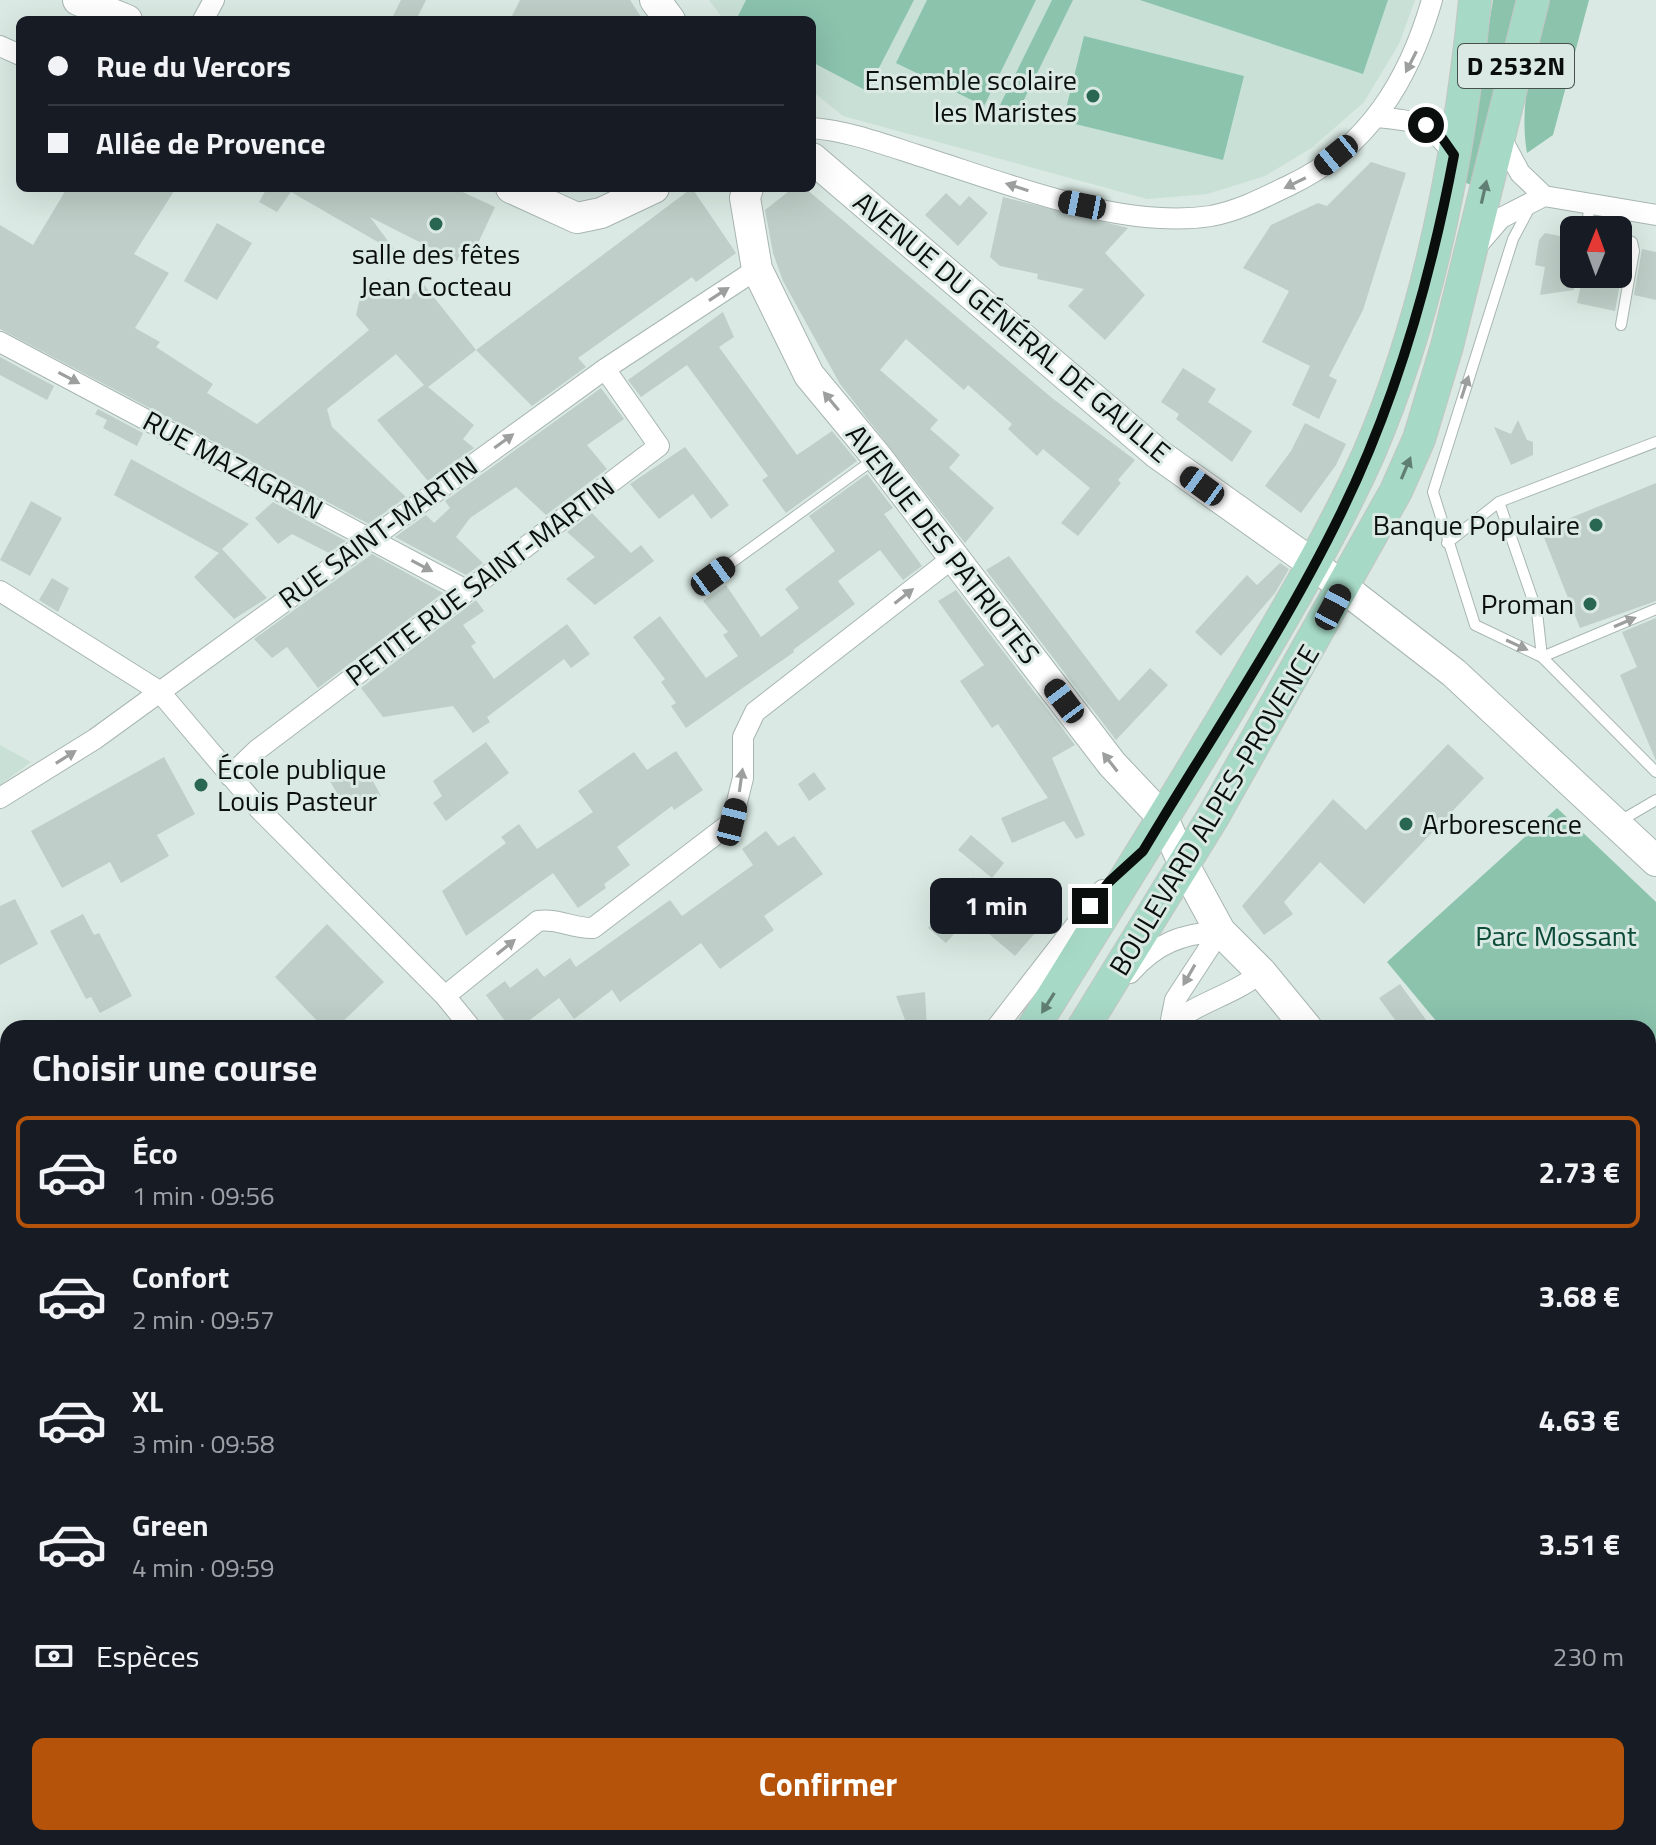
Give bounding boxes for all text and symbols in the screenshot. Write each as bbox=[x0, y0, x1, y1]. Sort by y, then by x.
text: Rue du Vercors bbox=[96, 43, 291, 89]
road number: D 2532N bbox=[1458, 44, 1574, 88]
one-way arrow bbox=[1404, 50, 1418, 73]
place label: Ensemble scolaire les Maristes bbox=[864, 58, 1077, 133]
marker: Ensemble scolaire les Maristes bbox=[1084, 87, 1102, 105]
route start bbox=[1408, 107, 1444, 143]
text: Allée de Provence bbox=[96, 120, 326, 166]
car bbox=[1310, 131, 1362, 179]
one-way arrow bbox=[1283, 176, 1306, 190]
one-way arrow bbox=[1478, 179, 1491, 204]
one-way arrow bbox=[1004, 180, 1028, 192]
street label: AVENUE DU GÉNÉRAL DE GAULLE bbox=[844, 181, 1180, 473]
car bbox=[1056, 189, 1108, 221]
marker: salle des fêtes Jean Cocteau bbox=[427, 215, 445, 233]
north arrow bbox=[1560, 216, 1632, 288]
map controls bbox=[1560, 216, 1632, 288]
place label: salle des fêtes Jean Cocteau bbox=[352, 232, 520, 307]
one-way arrow bbox=[708, 287, 729, 302]
one-way arrow bbox=[58, 372, 81, 385]
one-way arrow bbox=[1459, 375, 1471, 399]
one-way arrow bbox=[823, 391, 840, 411]
street label: RUE MAZAGRAN bbox=[136, 399, 331, 530]
street label: AVENUE DES PATRIOTES bbox=[836, 415, 1051, 673]
one-way arrow bbox=[494, 434, 515, 449]
street label: RUE SAINT-MARTIN bbox=[269, 444, 486, 619]
one-way arrow bbox=[1399, 457, 1413, 480]
car bbox=[1176, 462, 1228, 510]
street label: PETITE RUE SAINT-MARTIN bbox=[336, 465, 623, 696]
place label: Banque Populaire bbox=[1373, 503, 1580, 546]
marker: Banque Populaire bbox=[1587, 516, 1605, 534]
car bbox=[687, 552, 739, 600]
one-way arrow bbox=[411, 559, 433, 573]
car bbox=[1311, 580, 1355, 634]
place label: Proman bbox=[1481, 582, 1574, 625]
one-way arrow bbox=[894, 588, 914, 604]
marker: Proman bbox=[1581, 595, 1599, 613]
one-way arrow bbox=[1613, 615, 1637, 628]
street label: BOULEVARD ALPES-PROVENCE bbox=[1097, 636, 1330, 983]
one-way arrow bbox=[1505, 638, 1529, 652]
car bbox=[1040, 675, 1088, 727]
place label: École publique Louis Pasteur bbox=[217, 747, 387, 822]
one-way arrow bbox=[55, 750, 77, 764]
one-way arrow bbox=[1102, 751, 1119, 772]
one-way arrow bbox=[735, 767, 748, 792]
marker: École publique Louis Pasteur bbox=[192, 776, 210, 794]
car bbox=[715, 796, 749, 848]
place label: Arborescence bbox=[1422, 802, 1582, 845]
marker: Arborescence bbox=[1397, 815, 1415, 833]
callout: 1 min bbox=[930, 878, 1062, 934]
text: 1 min bbox=[964, 886, 1028, 925]
route end bbox=[1072, 888, 1108, 924]
park label: Parc Mossant bbox=[1475, 914, 1637, 957]
one-way arrow bbox=[496, 939, 516, 956]
one-way arrow bbox=[1182, 964, 1196, 986]
one-way arrow bbox=[1042, 992, 1056, 1014]
text: Choisir une course bbox=[32, 1040, 317, 1095]
text: Éco bbox=[132, 1130, 178, 1176]
icon: car bbox=[36, 1136, 108, 1208]
text: 2.73 € bbox=[1539, 1149, 1620, 1195]
text: 1 min · 09:56 bbox=[132, 1176, 275, 1215]
text: Confort bbox=[132, 1254, 229, 1300]
icon: car bbox=[36, 1260, 108, 1332]
text: 3.68 € bbox=[1539, 1273, 1620, 1319]
text: 2 min · 09:57 bbox=[132, 1300, 275, 1339]
text: XL bbox=[132, 1378, 163, 1424]
icon: car bbox=[36, 1384, 108, 1456]
text: 4.63 € bbox=[1539, 1397, 1620, 1443]
text: 3 min · 09:58 bbox=[132, 1424, 275, 1463]
text: Green bbox=[132, 1502, 209, 1548]
icon: car bbox=[36, 1508, 108, 1580]
text: 3.51 € bbox=[1539, 1521, 1620, 1567]
text: 4 min · 09:59 bbox=[132, 1548, 275, 1587]
text: Espèces bbox=[96, 1633, 200, 1679]
icon: cash bbox=[32, 1634, 76, 1678]
text: 230 m bbox=[1553, 1637, 1624, 1676]
button: Confirmer bbox=[32, 1738, 1624, 1830]

